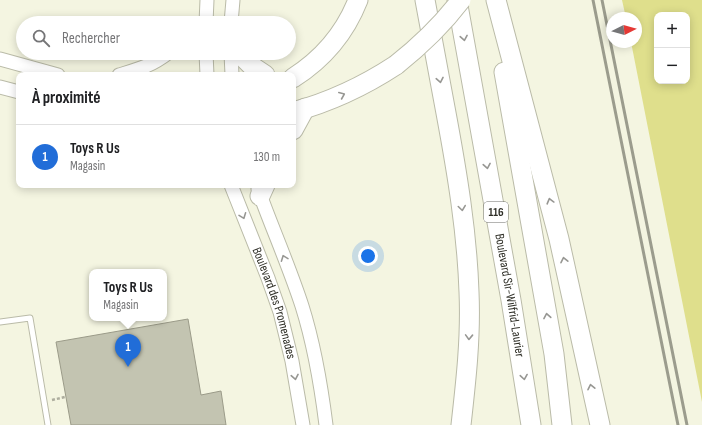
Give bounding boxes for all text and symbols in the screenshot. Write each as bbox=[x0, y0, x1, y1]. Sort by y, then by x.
north arrow bbox=[606, 12, 642, 48]
map controls bbox=[654, 12, 690, 84]
button: + bbox=[654, 12, 690, 48]
search box bbox=[16, 16, 296, 60]
icon: search bbox=[30, 27, 52, 49]
text: Rechercher bbox=[62, 29, 120, 48]
one-way arrow bbox=[459, 35, 468, 41]
button: − bbox=[654, 48, 690, 84]
one-way arrow bbox=[435, 76, 443, 83]
text: À proximité bbox=[32, 88, 100, 108]
one-way arrow bbox=[338, 91, 345, 99]
text: Toys R Us bbox=[70, 139, 120, 158]
text: 1 bbox=[42, 149, 48, 165]
text: 130 m bbox=[254, 149, 280, 165]
text: Magasin bbox=[70, 158, 105, 174]
one-way arrow bbox=[483, 163, 491, 169]
one-way arrow bbox=[546, 198, 554, 204]
road number: 116 bbox=[484, 202, 508, 222]
one-way arrow bbox=[457, 205, 466, 211]
one-way arrow bbox=[238, 212, 246, 219]
street label: Boulevard Sir-Wilfrid-Laurier bbox=[491, 232, 528, 359]
street label: Boulevard des Promenades bbox=[249, 245, 299, 361]
your location bbox=[358, 246, 378, 266]
one-way arrow bbox=[281, 255, 289, 262]
one-way arrow bbox=[560, 257, 569, 263]
popup bbox=[89, 269, 167, 321]
text: Toys R Us bbox=[103, 278, 153, 297]
text: Magasin bbox=[103, 297, 139, 313]
one-way arrow bbox=[544, 312, 552, 319]
pin: 1 bbox=[115, 334, 141, 367]
one-way arrow bbox=[465, 334, 473, 340]
one-way arrow bbox=[291, 374, 299, 380]
one-way arrow bbox=[519, 374, 528, 380]
one-way arrow bbox=[588, 384, 596, 390]

